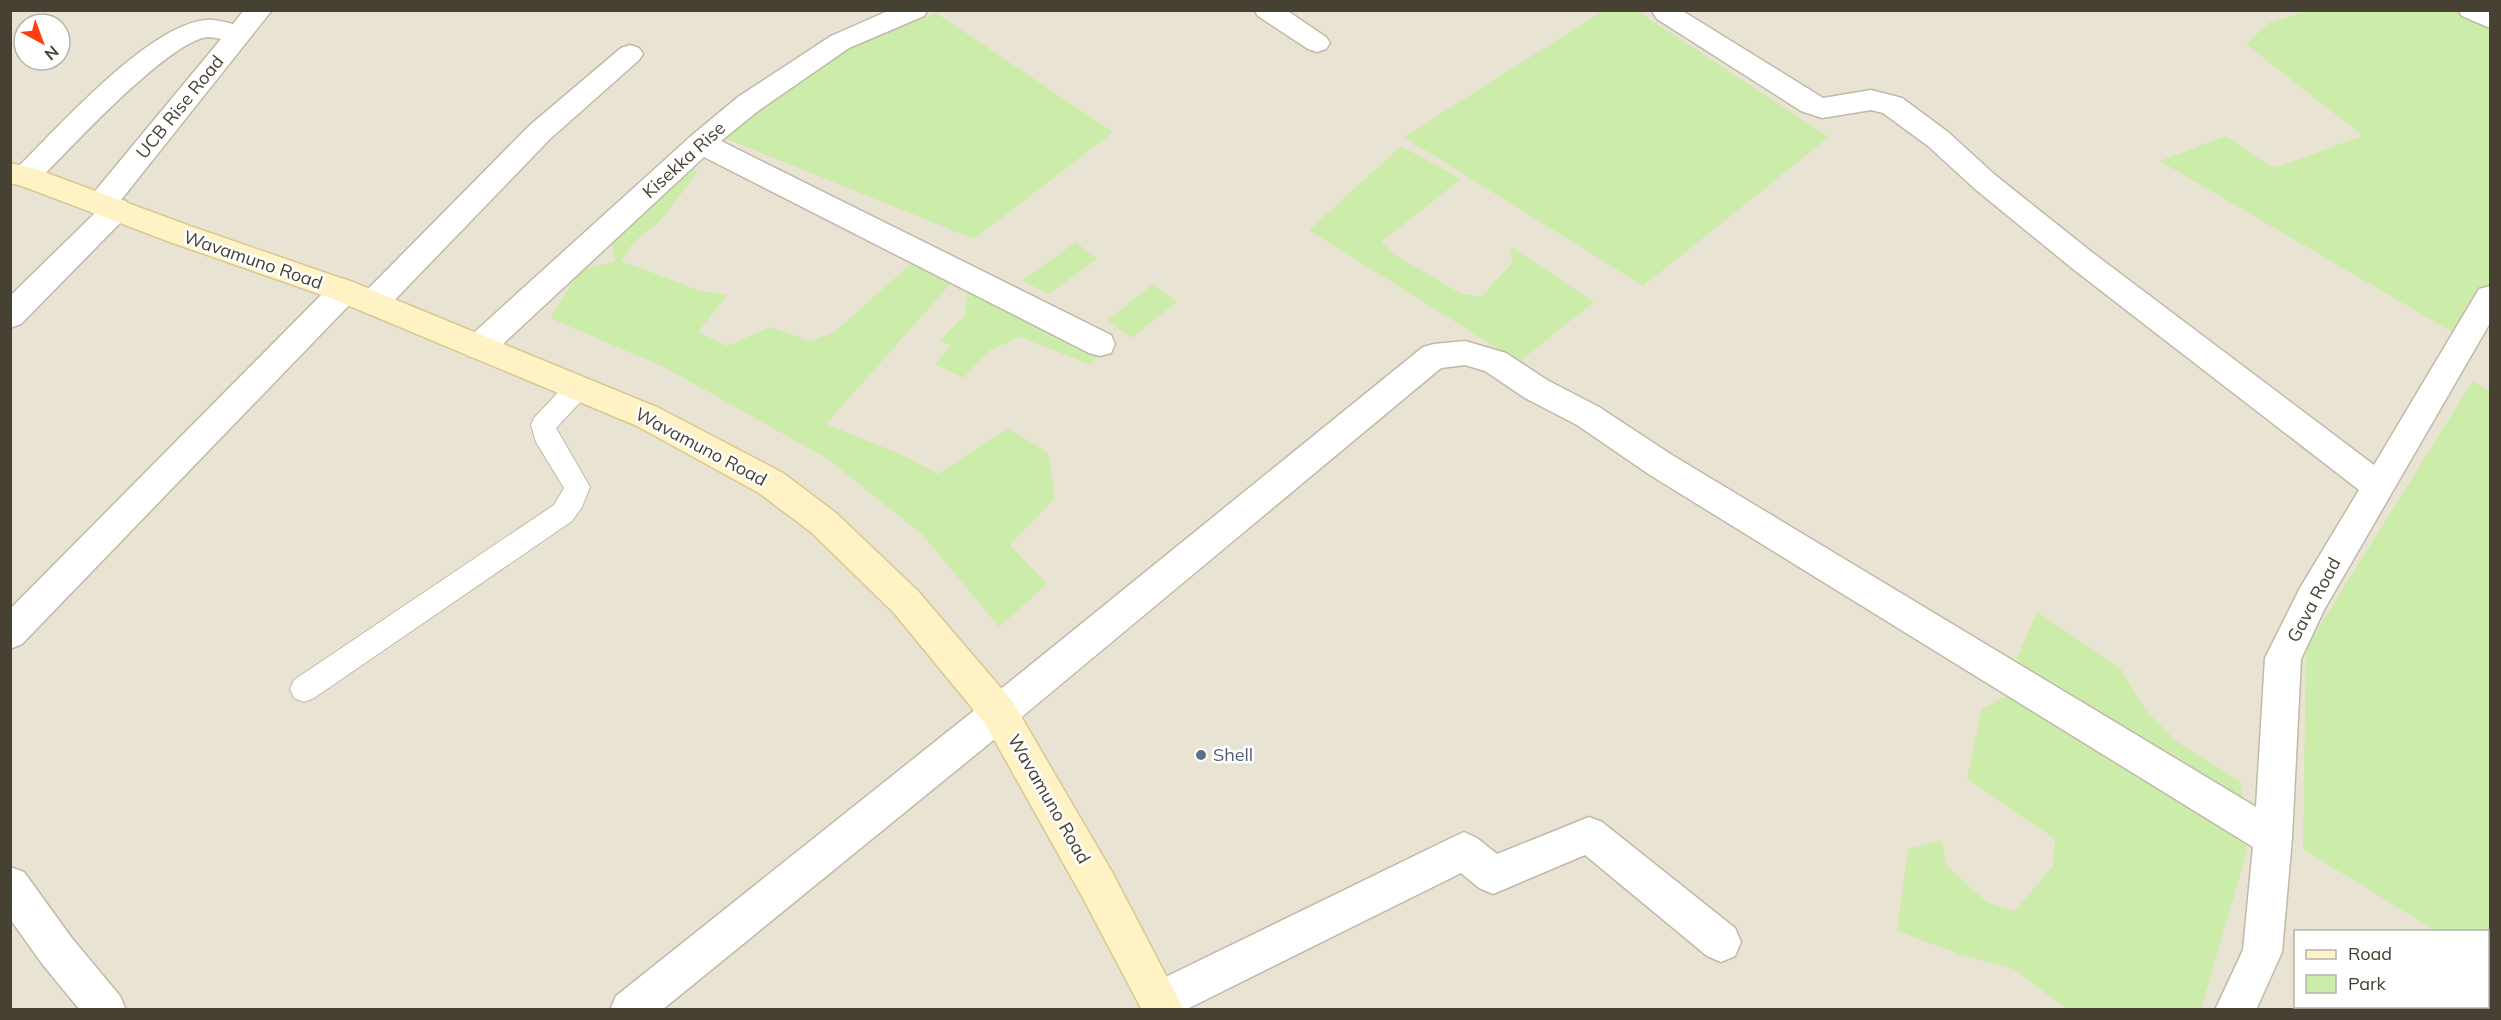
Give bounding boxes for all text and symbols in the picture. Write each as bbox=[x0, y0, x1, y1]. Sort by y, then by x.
north arrow bbox=[12, 12, 72, 72]
text: N bbox=[41, 42, 63, 65]
street label: UCB Rise Road bbox=[131, 50, 228, 163]
street label: Kisekka Rise bbox=[637, 116, 730, 203]
street label: Wavamuno Road bbox=[181, 225, 326, 294]
street label: Wavamuno Road bbox=[632, 402, 771, 491]
street label: Gava Road bbox=[2282, 553, 2346, 646]
street label: Wavamuno Road bbox=[1003, 730, 1096, 868]
place label: Shell bbox=[1213, 743, 1253, 766]
marker: Shell bbox=[1194, 748, 1208, 762]
legend bbox=[2294, 930, 2489, 1008]
text: Road bbox=[2348, 942, 2392, 965]
text: Park bbox=[2348, 972, 2387, 995]

